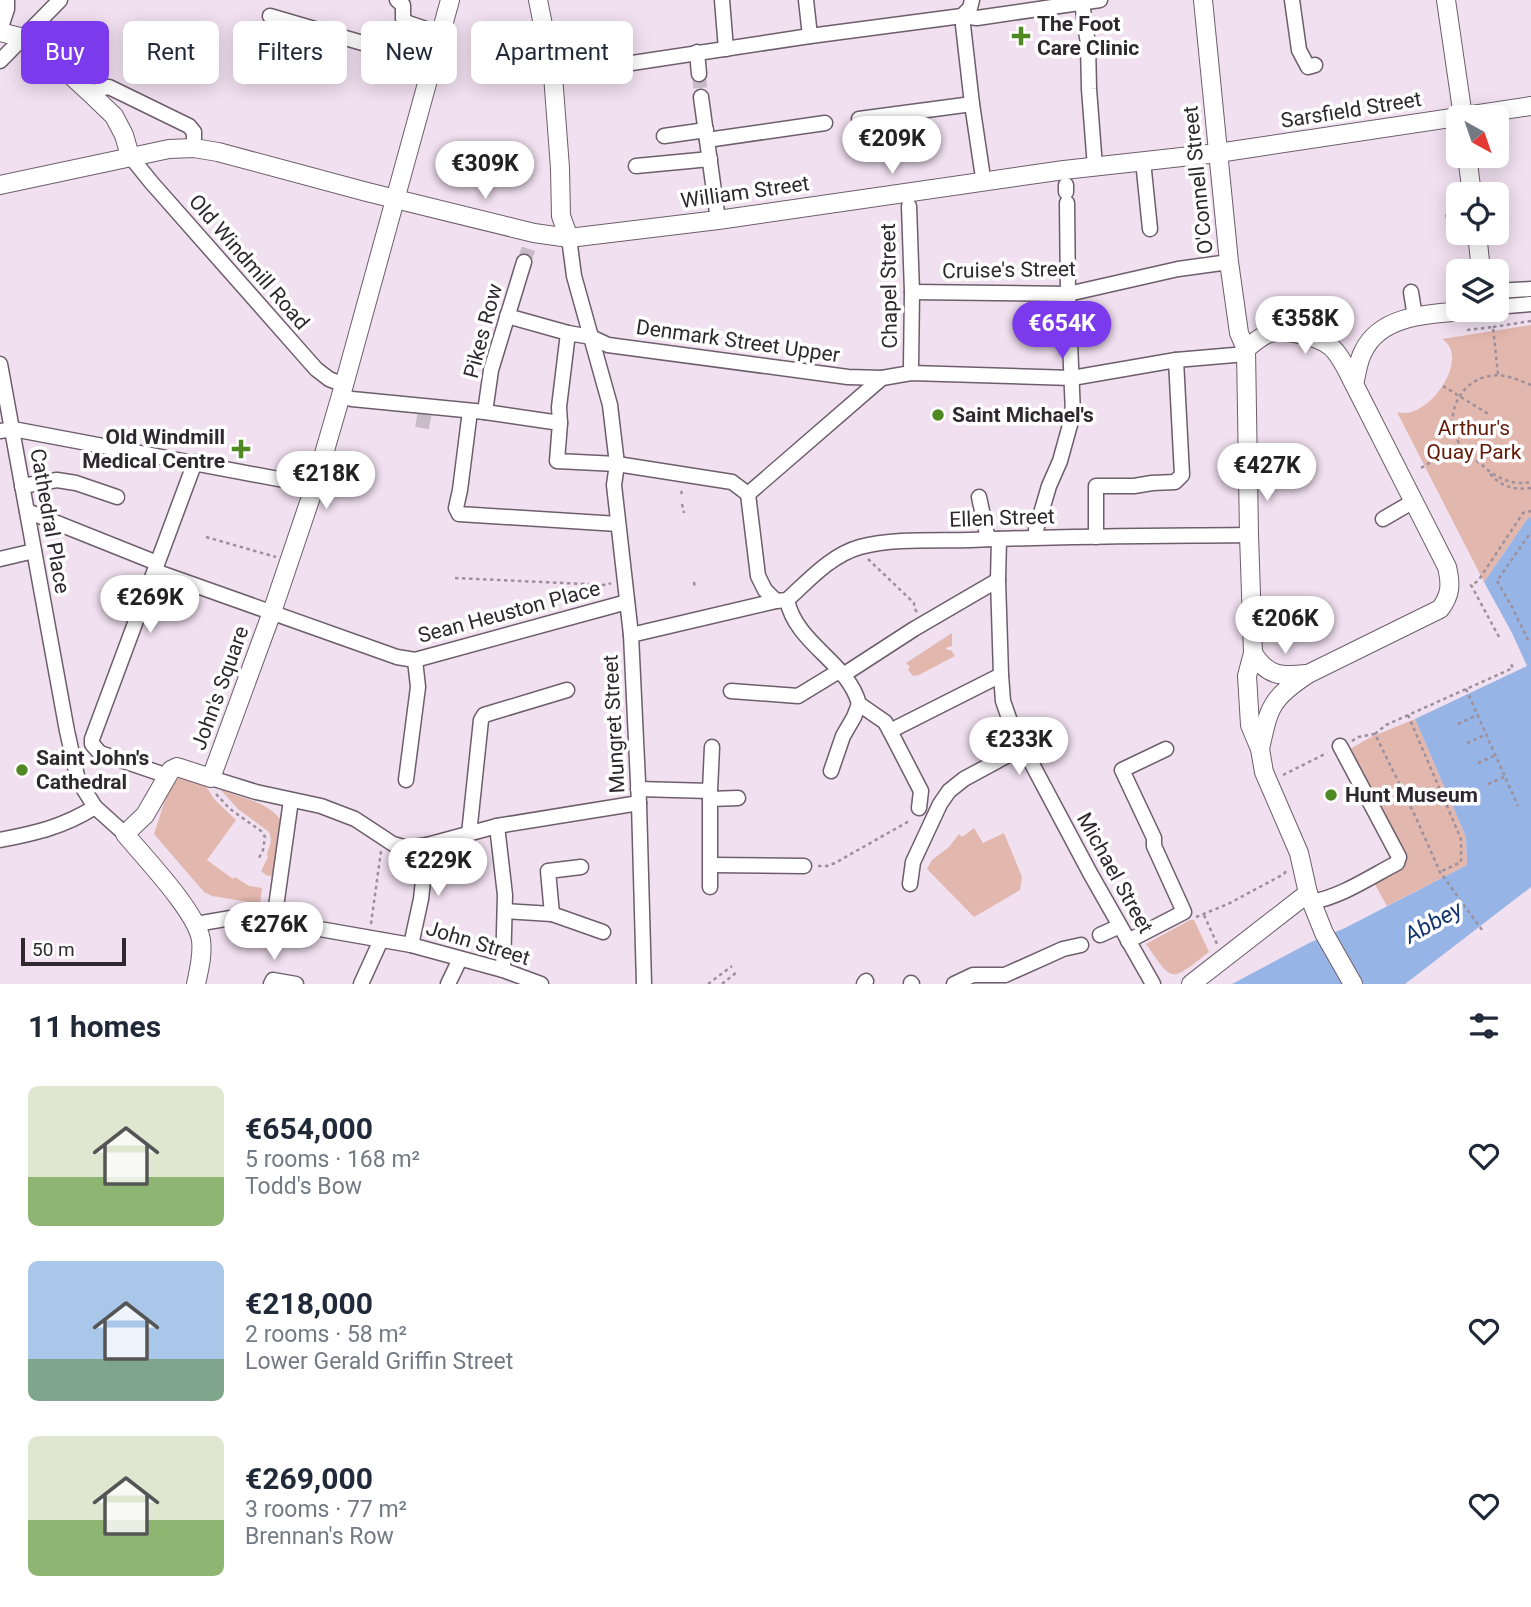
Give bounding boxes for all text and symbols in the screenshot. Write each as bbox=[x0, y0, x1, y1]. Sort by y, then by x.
place label: The Foot Care Clinic bbox=[1037, 12, 1139, 60]
chip: Buy bbox=[21, 21, 109, 84]
chip: Rent bbox=[123, 21, 219, 84]
chip: Filters bbox=[233, 21, 347, 84]
chip: New bbox=[361, 21, 457, 84]
chip: Apartment bbox=[471, 21, 633, 84]
marker: The Foot Care Clinic bbox=[1011, 26, 1031, 46]
street label: Sarsfield Street bbox=[1279, 87, 1423, 133]
street label: O'Connell Street bbox=[1178, 105, 1218, 255]
north arrow bbox=[1446, 105, 1508, 168]
map controls bbox=[1446, 105, 1509, 322]
pin: €209K bbox=[843, 116, 941, 176]
text: €209K bbox=[858, 125, 926, 152]
pin: €309K bbox=[436, 142, 534, 201]
text: €309K bbox=[451, 150, 519, 177]
street label: William Street bbox=[679, 171, 811, 213]
button: locate bbox=[1446, 182, 1509, 245]
street label: Old Windmill Road bbox=[184, 190, 314, 334]
street label: Chapel Street bbox=[876, 223, 902, 349]
street label: Cruise's Street bbox=[942, 257, 1076, 283]
button: layers bbox=[1446, 259, 1509, 322]
street label: Pikes Row bbox=[459, 281, 507, 381]
pin: €358K bbox=[1256, 296, 1354, 356]
pin: €654K bbox=[1013, 302, 1111, 361]
text: €358K bbox=[1271, 305, 1339, 332]
text: €654K bbox=[1028, 310, 1096, 337]
street label: Denmark Street Upper bbox=[635, 315, 841, 367]
place label: Saint Michael's bbox=[952, 403, 1094, 427]
marker: Saint Michael's bbox=[930, 407, 946, 423]
park label: Arthur's Quay Park bbox=[1427, 416, 1522, 464]
place label: Old Windmill Medical Centre bbox=[82, 425, 225, 473]
marker: Old Windmill Medical Centre bbox=[231, 439, 251, 459]
pin: €427K bbox=[1218, 444, 1316, 503]
street label: Cathedral Place bbox=[25, 447, 75, 595]
pin: €218K bbox=[277, 452, 375, 511]
text: €427K bbox=[1233, 452, 1301, 479]
text: €218K bbox=[292, 460, 360, 487]
street label: Ellen Street bbox=[949, 504, 1055, 532]
pin: €269K bbox=[101, 576, 199, 635]
street label: Sean Heuston Place bbox=[415, 576, 603, 648]
text: €269K bbox=[116, 584, 184, 611]
pin: €206K bbox=[1236, 596, 1334, 656]
text: €206K bbox=[1251, 605, 1319, 632]
street label: John's Square bbox=[186, 623, 254, 753]
street label: Mungret Street bbox=[598, 654, 630, 794]
pin: €233K bbox=[970, 718, 1068, 777]
text: €233K bbox=[985, 726, 1053, 753]
place label: Saint John's Cathedral bbox=[36, 746, 150, 794]
marker: Saint John's Cathedral bbox=[14, 762, 30, 778]
place label: Hunt Museum bbox=[1345, 783, 1478, 807]
marker: Hunt Museum bbox=[1323, 787, 1339, 803]
street label: Michael Street bbox=[1072, 808, 1158, 938]
pin: €229K bbox=[389, 838, 487, 898]
text: €229K bbox=[404, 847, 472, 874]
water label: Abbey bbox=[1399, 895, 1468, 950]
pin: €276K bbox=[225, 902, 323, 962]
text: €276K bbox=[240, 911, 308, 938]
street label: John Street bbox=[423, 916, 533, 970]
scale bar bbox=[21, 935, 126, 967]
text: 50 m bbox=[32, 938, 75, 961]
icon: filters bbox=[1465, 1007, 1503, 1045]
text: 11 homes bbox=[28, 1009, 161, 1044]
text: €654,000 bbox=[245, 1111, 373, 1146]
icon: home bbox=[84, 1114, 168, 1198]
icon: heart bbox=[1465, 1137, 1503, 1175]
text: 5 rooms · 168 m² bbox=[245, 1146, 420, 1173]
text: Todd's Bow bbox=[245, 1173, 362, 1200]
text: €218,000 bbox=[245, 1286, 373, 1321]
icon: home bbox=[84, 1289, 168, 1373]
icon: heart bbox=[1465, 1312, 1503, 1350]
text: 2 rooms · 58 m² bbox=[245, 1321, 407, 1348]
text: Lower Gerald Griffin Street bbox=[245, 1348, 513, 1375]
text: €269,000 bbox=[245, 1461, 373, 1496]
icon: home bbox=[84, 1464, 168, 1548]
icon: heart bbox=[1465, 1487, 1503, 1525]
text: 3 rooms · 77 m² bbox=[245, 1496, 407, 1523]
text: Brennan's Row bbox=[245, 1523, 394, 1550]

